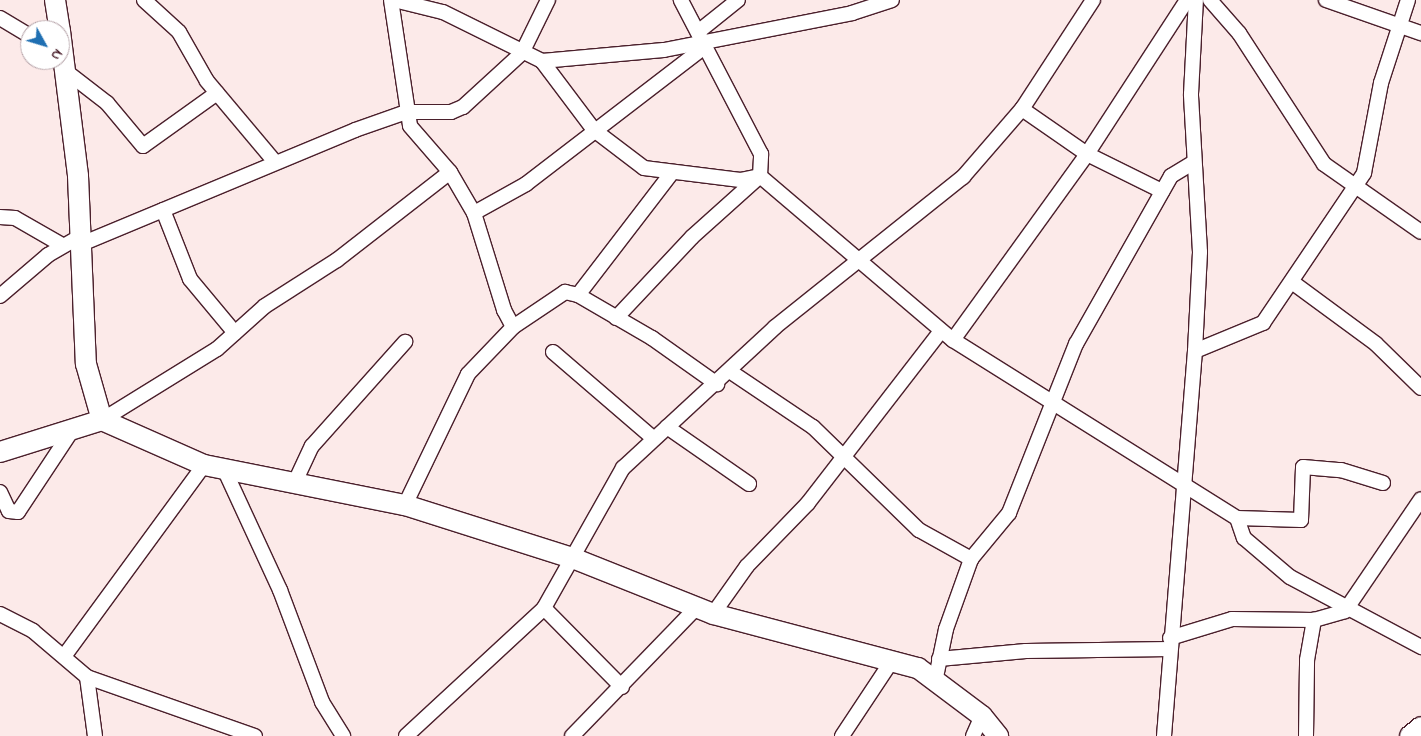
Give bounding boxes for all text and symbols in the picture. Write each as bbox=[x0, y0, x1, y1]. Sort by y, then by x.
north arrow bbox=[20, 20, 70, 70]
text: N bbox=[45, 44, 67, 64]

